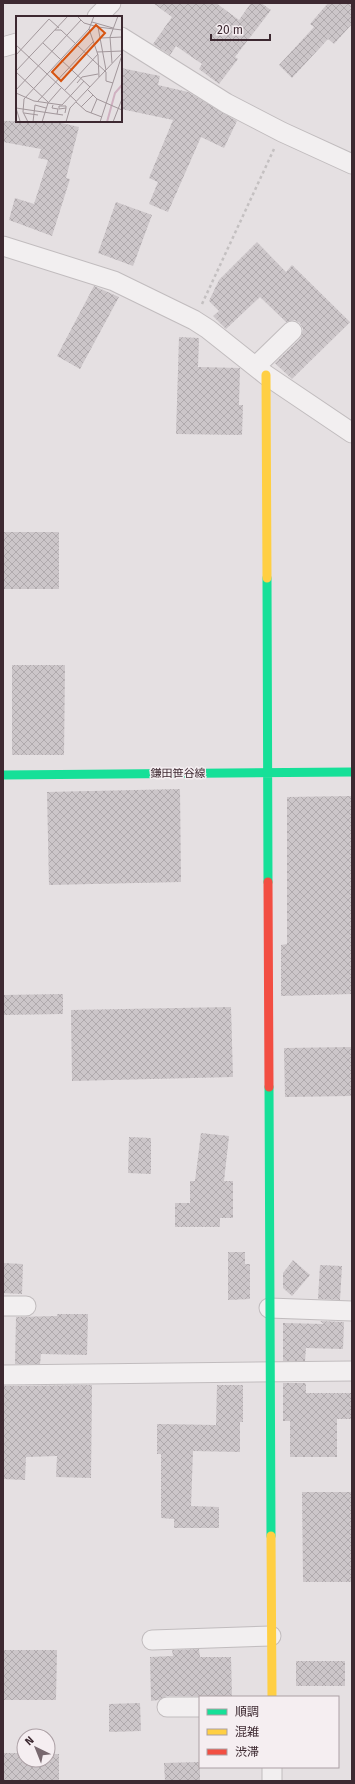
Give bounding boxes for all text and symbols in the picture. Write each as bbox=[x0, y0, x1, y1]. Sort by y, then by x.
inset map bbox=[16, 16, 122, 122]
scale bar bbox=[211, 16, 270, 42]
text: 20 m bbox=[217, 23, 243, 37]
street label: 鎌田笹谷線 bbox=[151, 767, 206, 780]
legend bbox=[199, 1696, 339, 1768]
text: 順調 bbox=[235, 1705, 259, 1719]
text: 混雑 bbox=[235, 1725, 259, 1739]
north arrow bbox=[16, 1728, 56, 1768]
text: N bbox=[22, 1734, 37, 1748]
text: 渋滞 bbox=[235, 1745, 259, 1759]

